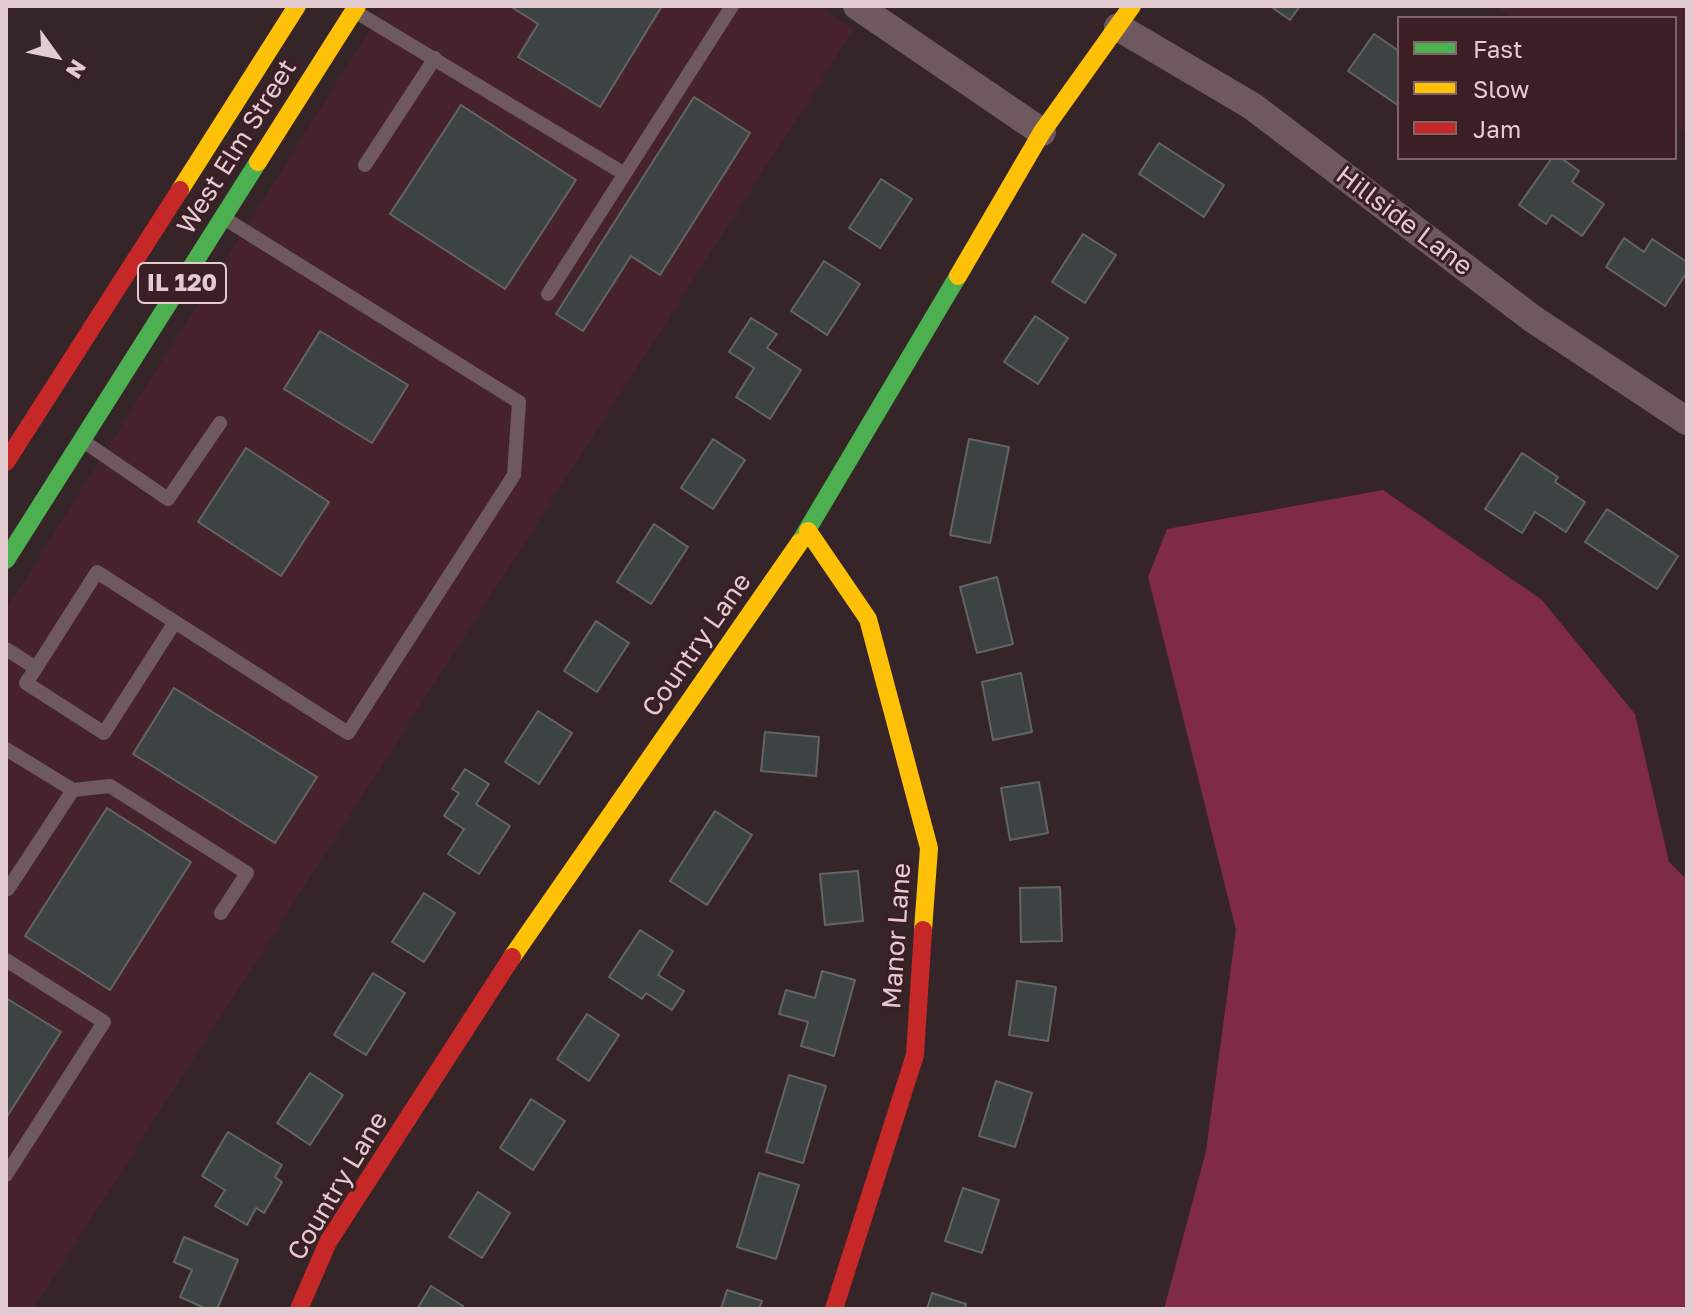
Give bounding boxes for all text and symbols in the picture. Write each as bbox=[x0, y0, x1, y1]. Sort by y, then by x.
north arrow bbox=[16, 16, 96, 96]
legend bbox=[1397, 16, 1677, 160]
text: Fast bbox=[1473, 34, 1523, 63]
street label: West Elm Street bbox=[171, 54, 303, 240]
text: N bbox=[61, 55, 92, 84]
text: Slow bbox=[1473, 74, 1529, 103]
text: Jam bbox=[1473, 114, 1521, 143]
street label: Hillside Lane bbox=[1330, 160, 1478, 282]
road number: IL 120 bbox=[138, 263, 226, 303]
street label: Country Lane bbox=[636, 567, 758, 723]
street label: Manor Lane bbox=[876, 862, 918, 1010]
street label: Country Lane bbox=[281, 1106, 395, 1266]

